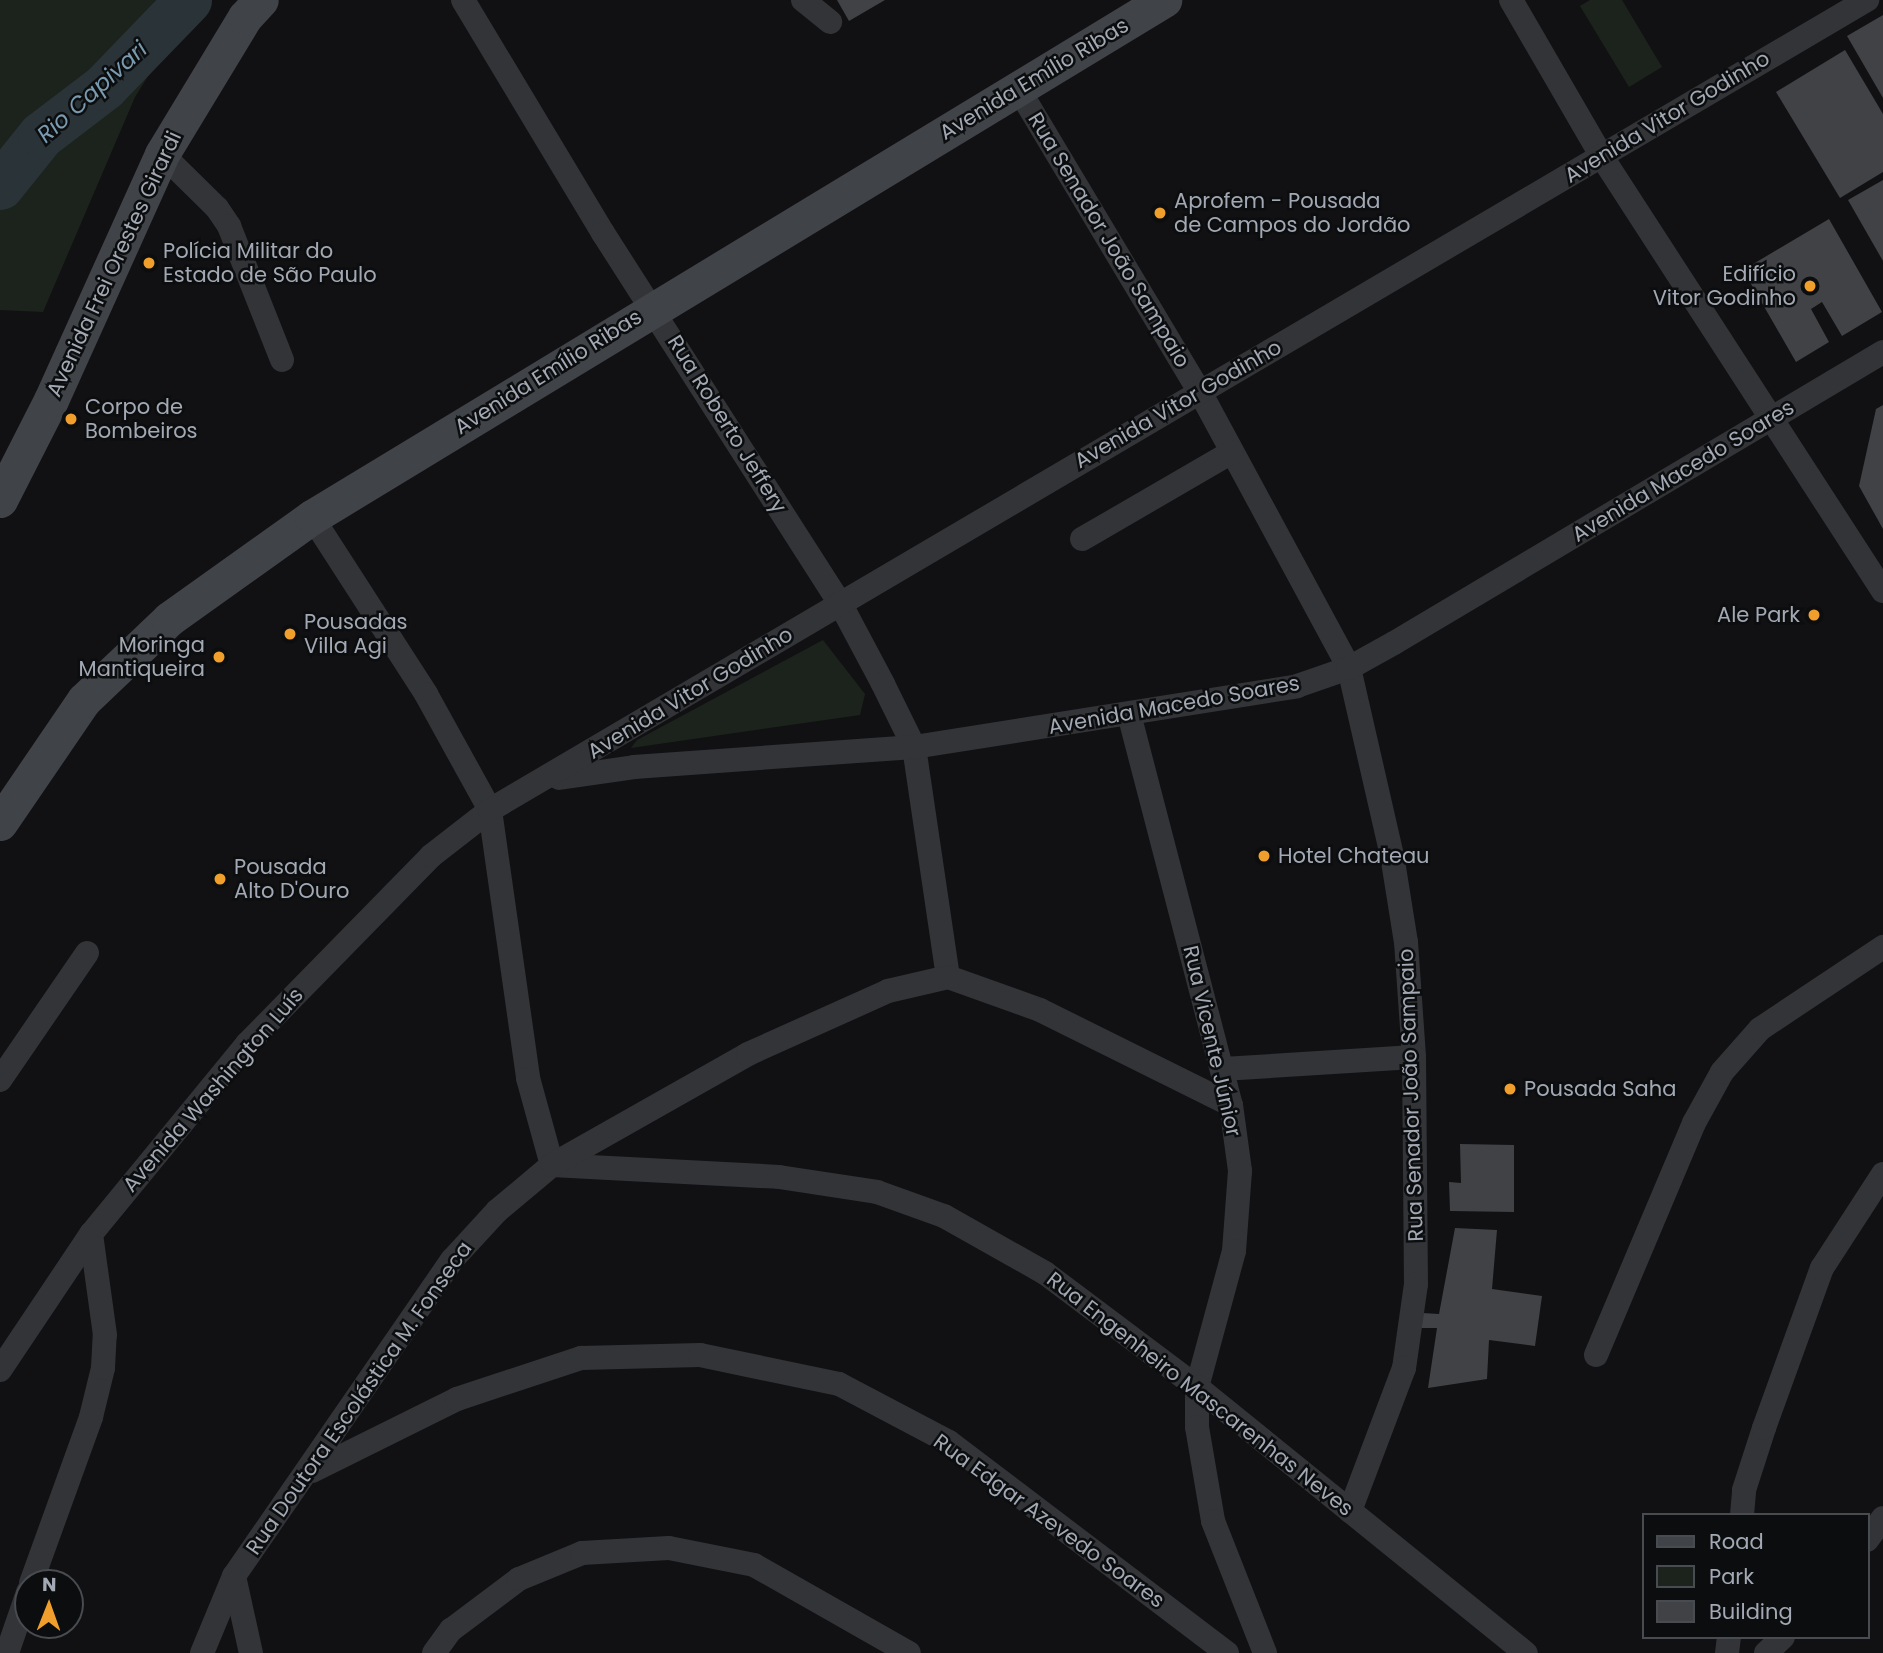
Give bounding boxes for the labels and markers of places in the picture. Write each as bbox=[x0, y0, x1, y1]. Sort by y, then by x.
place label: Aprofem - Pousada de Campos do Jordão bbox=[1174, 188, 1411, 238]
marker: Aprofem - Pousada de Campos do Jordão bbox=[1152, 205, 1168, 221]
place label: Polícia Militar do Estado de São Paulo bbox=[163, 238, 377, 288]
marker: Polícia Militar do Estado de São Paulo bbox=[141, 255, 157, 271]
place label: Edifício Vitor Godinho bbox=[1653, 261, 1796, 311]
marker: Edifício Vitor Godinho bbox=[1802, 278, 1818, 294]
place label: Corpo de Bombeiros bbox=[85, 394, 198, 444]
marker: Corpo de Bombeiros bbox=[63, 411, 79, 427]
place label: Ale Park bbox=[1717, 602, 1800, 628]
marker: Ale Park bbox=[1806, 607, 1822, 623]
place label: Pousadas Villa Agi bbox=[304, 609, 408, 659]
marker: Pousadas Villa Agi bbox=[282, 626, 298, 642]
place label: Moringa Mantiqueira bbox=[79, 632, 205, 682]
marker: Moringa Mantiqueira bbox=[211, 649, 227, 665]
place label: Hotel Chateau bbox=[1278, 843, 1430, 869]
marker: Hotel Chateau bbox=[1256, 848, 1272, 864]
place label: Pousada Alto D'Ouro bbox=[234, 854, 349, 904]
marker: Pousada Alto D'Ouro bbox=[212, 871, 228, 887]
place label: Pousada Saha bbox=[1524, 1076, 1676, 1102]
marker: Pousada Saha bbox=[1502, 1081, 1518, 1097]

